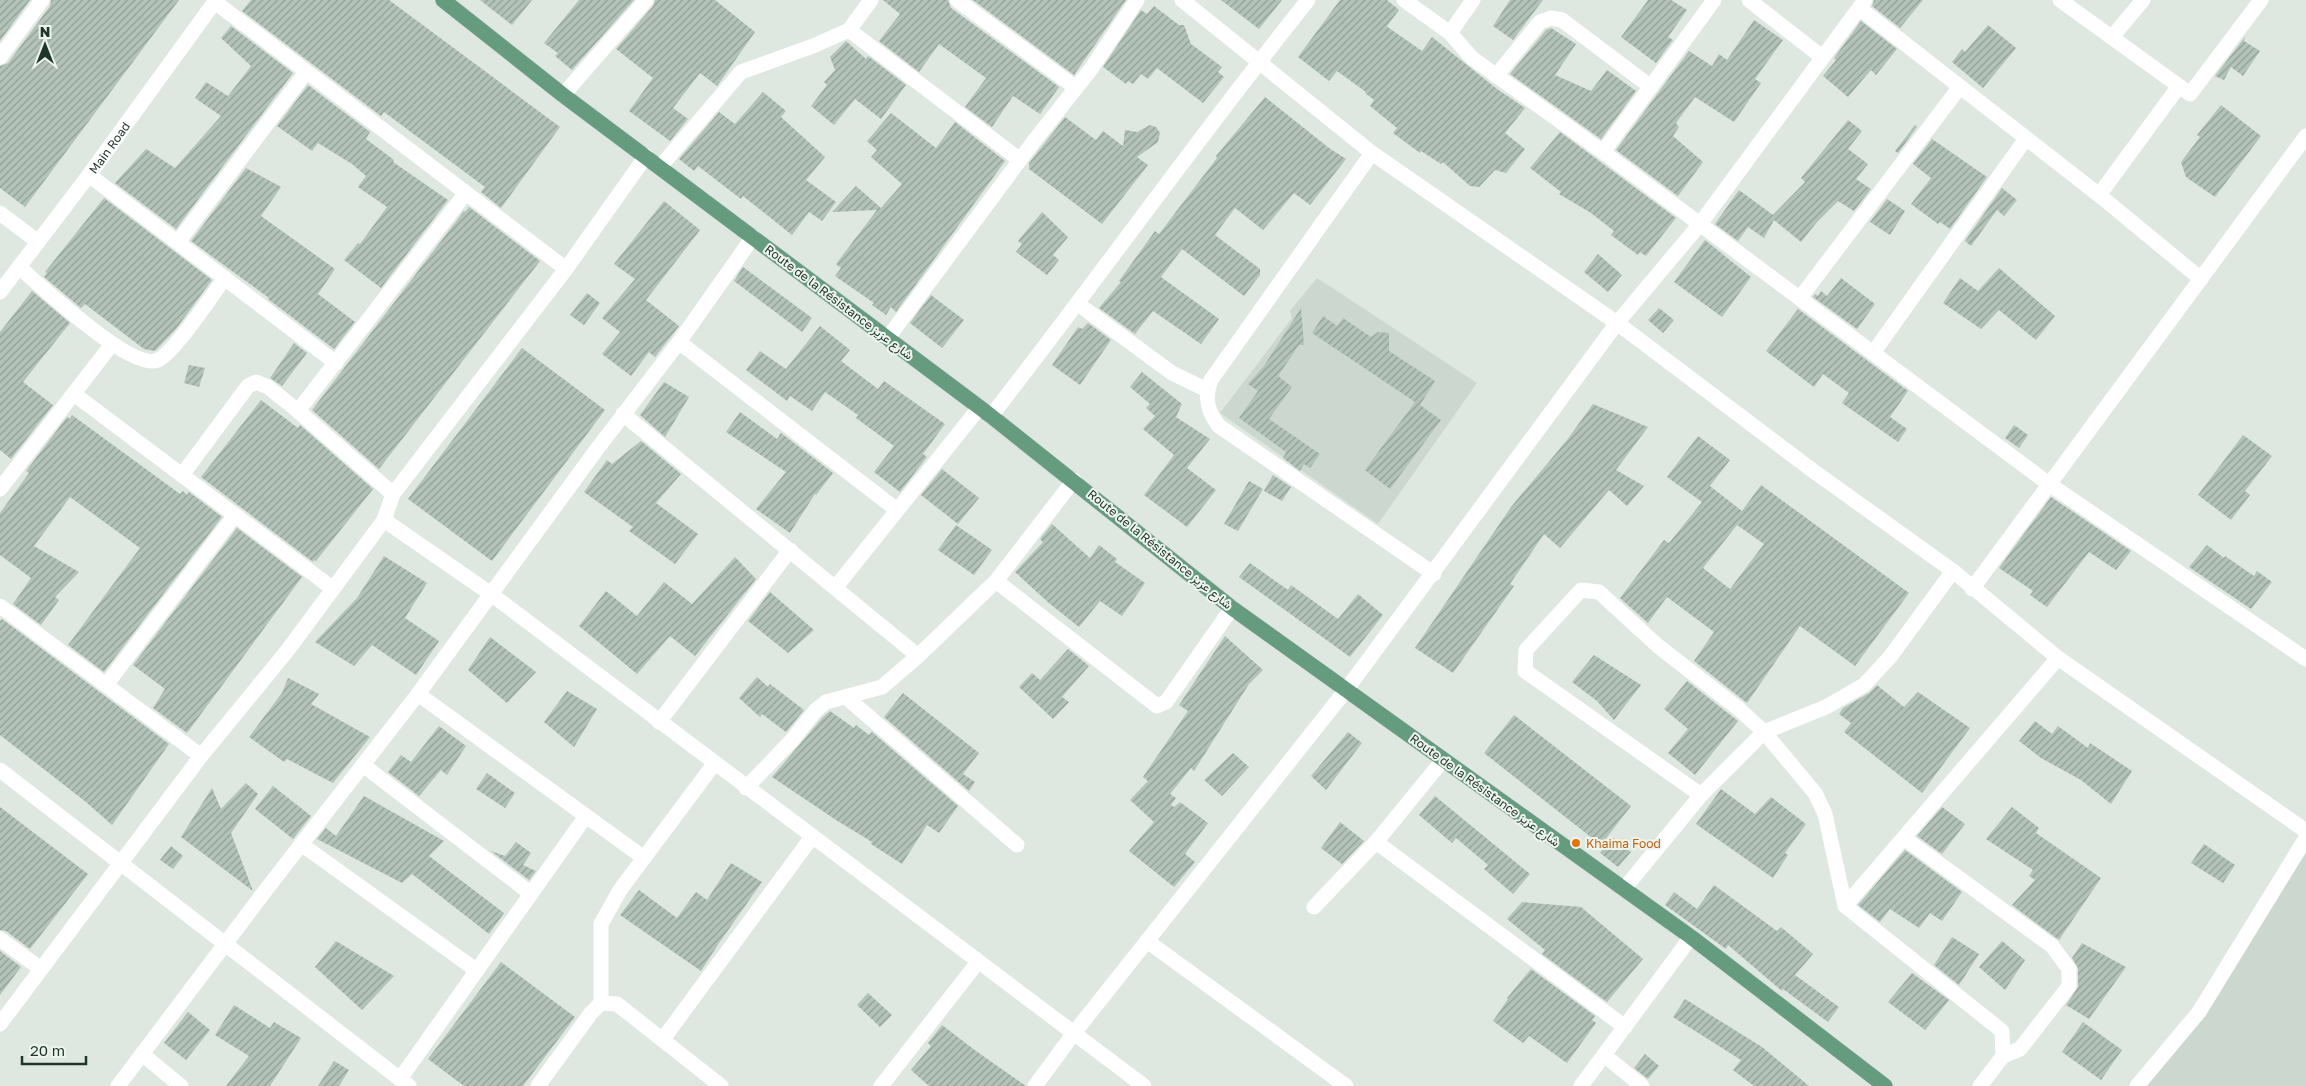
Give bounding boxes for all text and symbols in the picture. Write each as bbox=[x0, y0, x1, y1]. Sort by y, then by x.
north arrow bbox=[20, 20, 70, 70]
text: N bbox=[40, 23, 50, 40]
street label: Main Road bbox=[85, 119, 133, 176]
street label: Route de la Résistance شارع عزيز bbox=[761, 241, 916, 364]
street label: Route de la Résistance شارع عزيز bbox=[1084, 486, 1235, 613]
street label: Route de la Résistance شارع عزيز bbox=[1406, 731, 1563, 851]
place label: Khaima Food bbox=[1586, 836, 1661, 851]
marker: Khaima Food bbox=[1570, 837, 1582, 849]
scale bar bbox=[22, 1034, 86, 1066]
text: 20 m bbox=[30, 1041, 65, 1059]

